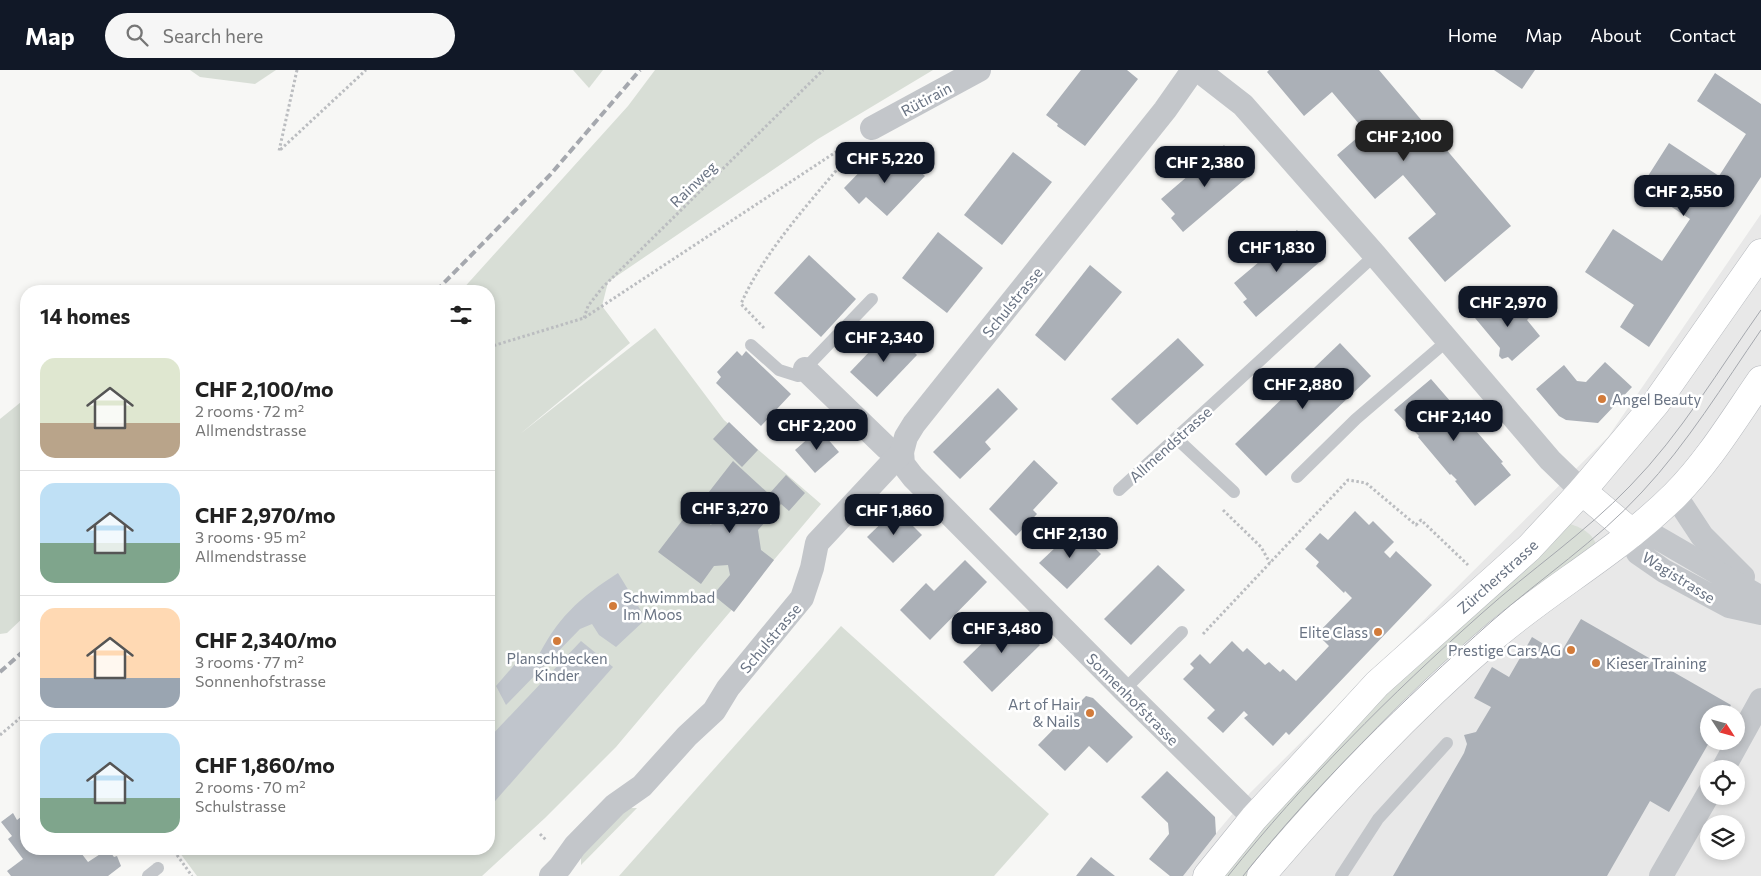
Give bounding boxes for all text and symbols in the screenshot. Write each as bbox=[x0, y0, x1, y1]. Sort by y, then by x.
search box bbox=[105, 13, 455, 58]
text: Map bbox=[25, 21, 75, 50]
icon: search bbox=[123, 21, 151, 49]
text: Search here bbox=[163, 24, 263, 47]
text: Home bbox=[1448, 24, 1497, 46]
text: Map bbox=[1525, 24, 1562, 46]
text: About bbox=[1590, 24, 1642, 46]
text: Contact bbox=[1670, 24, 1736, 46]
street label: Rütirain bbox=[898, 78, 954, 120]
pin: CHF 2,100 bbox=[1347, 119, 1461, 162]
text: CHF 2,100 bbox=[1366, 126, 1442, 145]
pin: CHF 5,220 bbox=[828, 142, 942, 184]
pin: CHF 2,380 bbox=[1148, 146, 1262, 188]
text: CHF 5,220 bbox=[846, 148, 924, 167]
text: CHF 2,380 bbox=[1166, 152, 1244, 171]
street label: Rainweg bbox=[666, 157, 720, 211]
pin: CHF 2,550 bbox=[1627, 174, 1741, 217]
text: CHF 2,550 bbox=[1645, 181, 1723, 200]
pin: CHF 1,830 bbox=[1220, 230, 1334, 273]
text: CHF 1,830 bbox=[1239, 237, 1315, 256]
street label: Schulstrasse bbox=[978, 263, 1046, 341]
pin: CHF 2,970 bbox=[1451, 286, 1565, 328]
text: CHF 2,970 bbox=[1469, 292, 1547, 311]
icon: filters bbox=[447, 301, 475, 329]
text: 14 homes bbox=[40, 303, 130, 328]
pin: CHF 2,340 bbox=[827, 320, 941, 363]
text: CHF 2,340 bbox=[845, 327, 923, 346]
pin: CHF 2,880 bbox=[1246, 368, 1360, 410]
text: CHF 2,880 bbox=[1264, 374, 1342, 393]
text: CHF 2,100/mo bbox=[195, 376, 334, 401]
icon: home bbox=[80, 378, 140, 438]
place label: Angel Beauty bbox=[1612, 390, 1701, 408]
marker: Angel Beauty bbox=[1596, 393, 1608, 405]
pin: CHF 2,140 bbox=[1397, 400, 1511, 442]
text: 2 rooms · 72 m² bbox=[195, 401, 304, 420]
street label: Allmendstrasse bbox=[1125, 402, 1215, 486]
text: CHF 2,140 bbox=[1417, 406, 1491, 425]
pin: CHF 2,200 bbox=[760, 408, 874, 451]
text: CHF 2,200 bbox=[778, 415, 856, 434]
text: Allmendstrasse bbox=[195, 420, 306, 439]
pin: CHF 3,270 bbox=[673, 492, 787, 534]
pin: CHF 1,860 bbox=[837, 494, 951, 536]
text: CHF 3,270 bbox=[692, 498, 768, 517]
text: CHF 1,860 bbox=[856, 500, 932, 519]
text: CHF 2,970/mo bbox=[195, 502, 336, 527]
icon: home bbox=[80, 503, 140, 563]
pin: CHF 2,130 bbox=[1013, 516, 1127, 559]
text: CHF 2,130 bbox=[1033, 523, 1107, 542]
text: 3 rooms · 95 m² bbox=[195, 527, 306, 546]
street label: Zürcherstrasse bbox=[1453, 536, 1541, 617]
text: Allmendstrasse bbox=[195, 546, 306, 565]
street label: Wagistrasse bbox=[1639, 548, 1719, 607]
place label: Schwimmbad Im Moos bbox=[623, 588, 715, 623]
marker: Schwimmbad Im Moos bbox=[607, 600, 619, 612]
street label: Schulstrasse bbox=[736, 600, 804, 676]
pin: CHF 3,480 bbox=[945, 612, 1059, 654]
text: CHF 3,480 bbox=[963, 618, 1041, 637]
place label: Elite Class bbox=[1299, 623, 1368, 641]
marker: Elite Class bbox=[1372, 626, 1384, 638]
text: CHF 2,340/mo bbox=[195, 627, 337, 652]
icon: home bbox=[80, 628, 140, 688]
marker: Planschbecken Kinder bbox=[551, 635, 563, 647]
place label: Prestige Cars AG bbox=[1448, 641, 1561, 659]
marker: Prestige Cars AG bbox=[1565, 644, 1577, 656]
place label: Planschbecken Kinder bbox=[507, 649, 608, 684]
street label: Sonnenhofstrasse bbox=[1083, 649, 1183, 749]
text: 3 rooms · 77 m² bbox=[195, 652, 304, 671]
place label: Kieser Training bbox=[1606, 654, 1707, 672]
marker: Kieser Training bbox=[1590, 657, 1602, 669]
text: Sonnenhofstrasse bbox=[195, 671, 326, 690]
place label: Art of Hair & Nails bbox=[1008, 695, 1080, 730]
north arrow bbox=[1700, 705, 1745, 750]
map controls bbox=[1700, 705, 1745, 860]
marker: Art of Hair & Nails bbox=[1084, 707, 1096, 719]
text: CHF 1,860/mo bbox=[195, 752, 335, 777]
icon: home bbox=[80, 753, 140, 813]
button: locate bbox=[1700, 760, 1745, 805]
text: 2 rooms · 70 m² bbox=[195, 777, 306, 796]
text: Schulstrasse bbox=[195, 796, 286, 815]
button: layers bbox=[1700, 815, 1745, 860]

